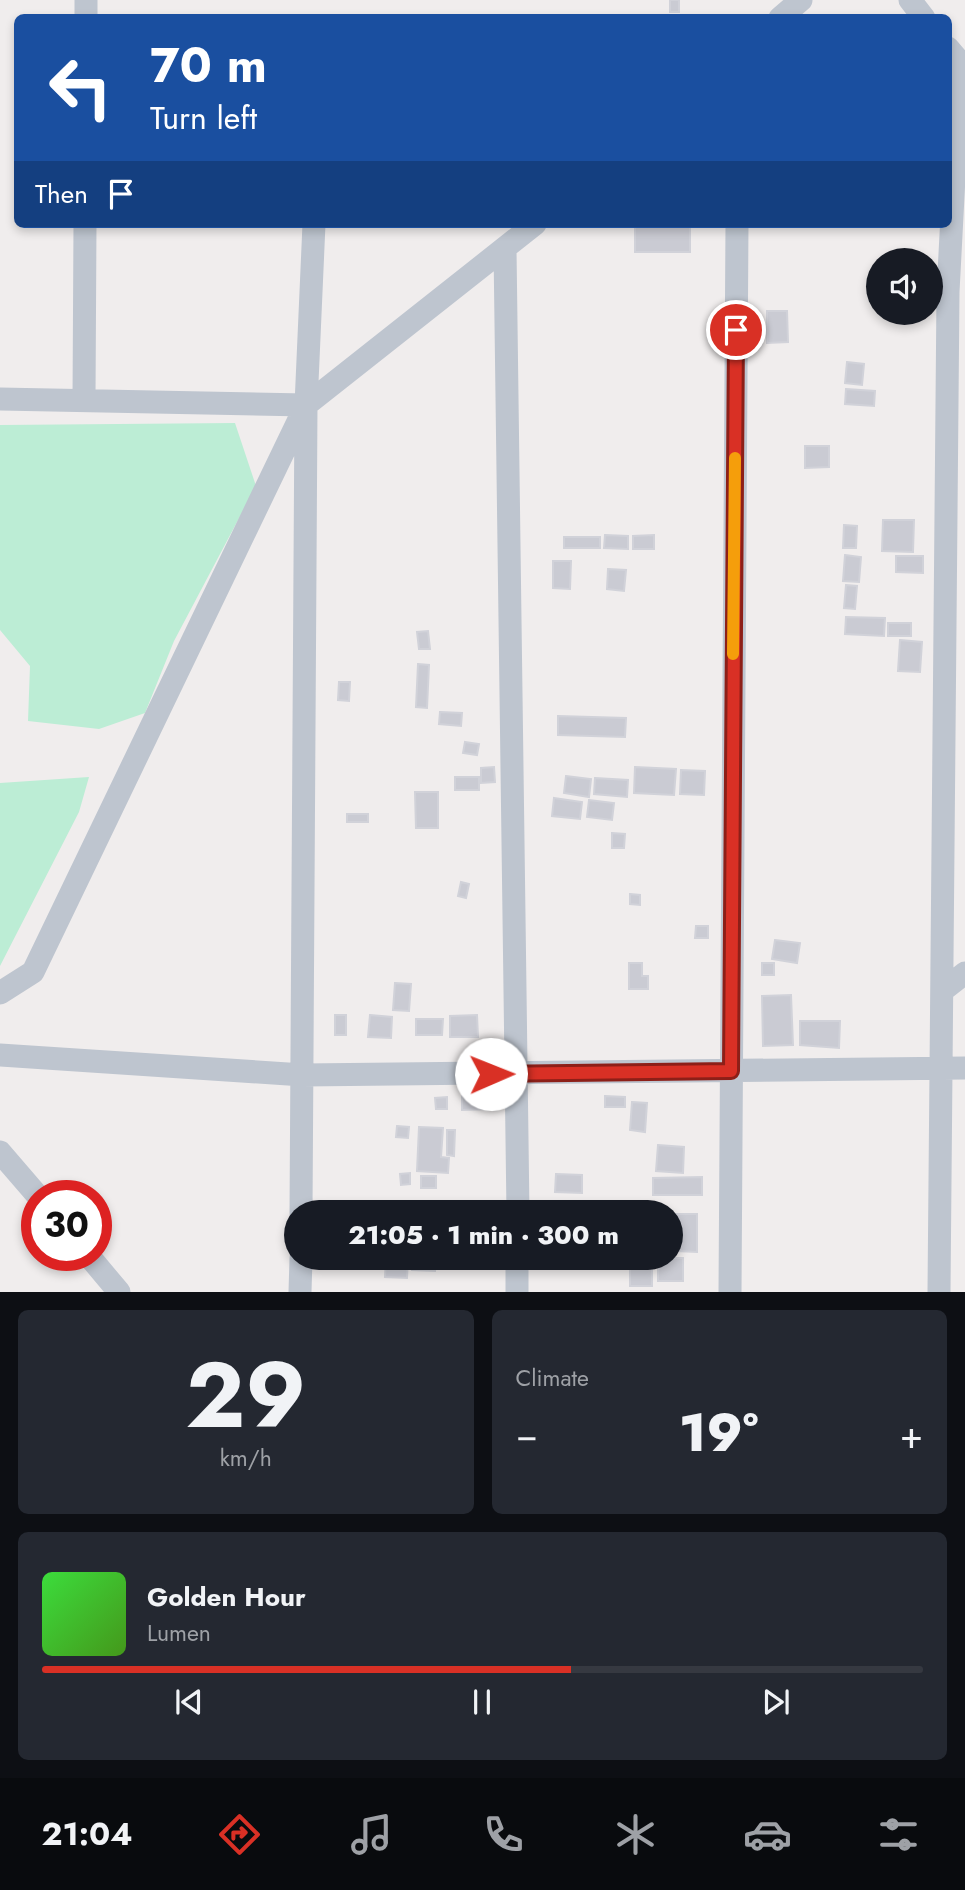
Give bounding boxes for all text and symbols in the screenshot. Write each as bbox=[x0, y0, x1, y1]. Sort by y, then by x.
text: 70 m bbox=[150, 30, 267, 100]
icon: left bbox=[35, 42, 126, 133]
text: Turn left bbox=[150, 95, 257, 141]
text: Then bbox=[35, 175, 88, 213]
icon: arrive bbox=[102, 175, 140, 213]
map controls bbox=[866, 248, 943, 325]
button: sound bbox=[866, 248, 943, 325]
pin bbox=[706, 300, 766, 360]
icon: arrive bbox=[717, 311, 755, 349]
position arrow bbox=[454, 1037, 528, 1111]
speed limit sign: 30 bbox=[21, 1180, 112, 1271]
text: 21:05 · 1 min · 300 m bbox=[348, 1216, 619, 1254]
text: 29 bbox=[185, 1330, 306, 1461]
text: Climate bbox=[516, 1361, 589, 1395]
text: 19° bbox=[679, 1395, 758, 1471]
text: − bbox=[516, 1407, 538, 1462]
text: + bbox=[900, 1407, 923, 1462]
text: km/h bbox=[220, 1441, 272, 1475]
text: Golden Hour bbox=[147, 1578, 306, 1616]
text: Lumen bbox=[147, 1616, 211, 1650]
icon: previous bbox=[170, 1683, 208, 1721]
icon: pause bbox=[463, 1683, 501, 1721]
icon: next bbox=[757, 1683, 795, 1721]
icon: directions bbox=[215, 1810, 264, 1859]
icon: music bbox=[347, 1810, 396, 1859]
icon: phone bbox=[479, 1810, 528, 1859]
icon: climate bbox=[611, 1810, 660, 1859]
icon: car bbox=[743, 1810, 792, 1859]
icon: filters bbox=[874, 1810, 923, 1859]
text: 21:04 bbox=[41, 1811, 133, 1857]

